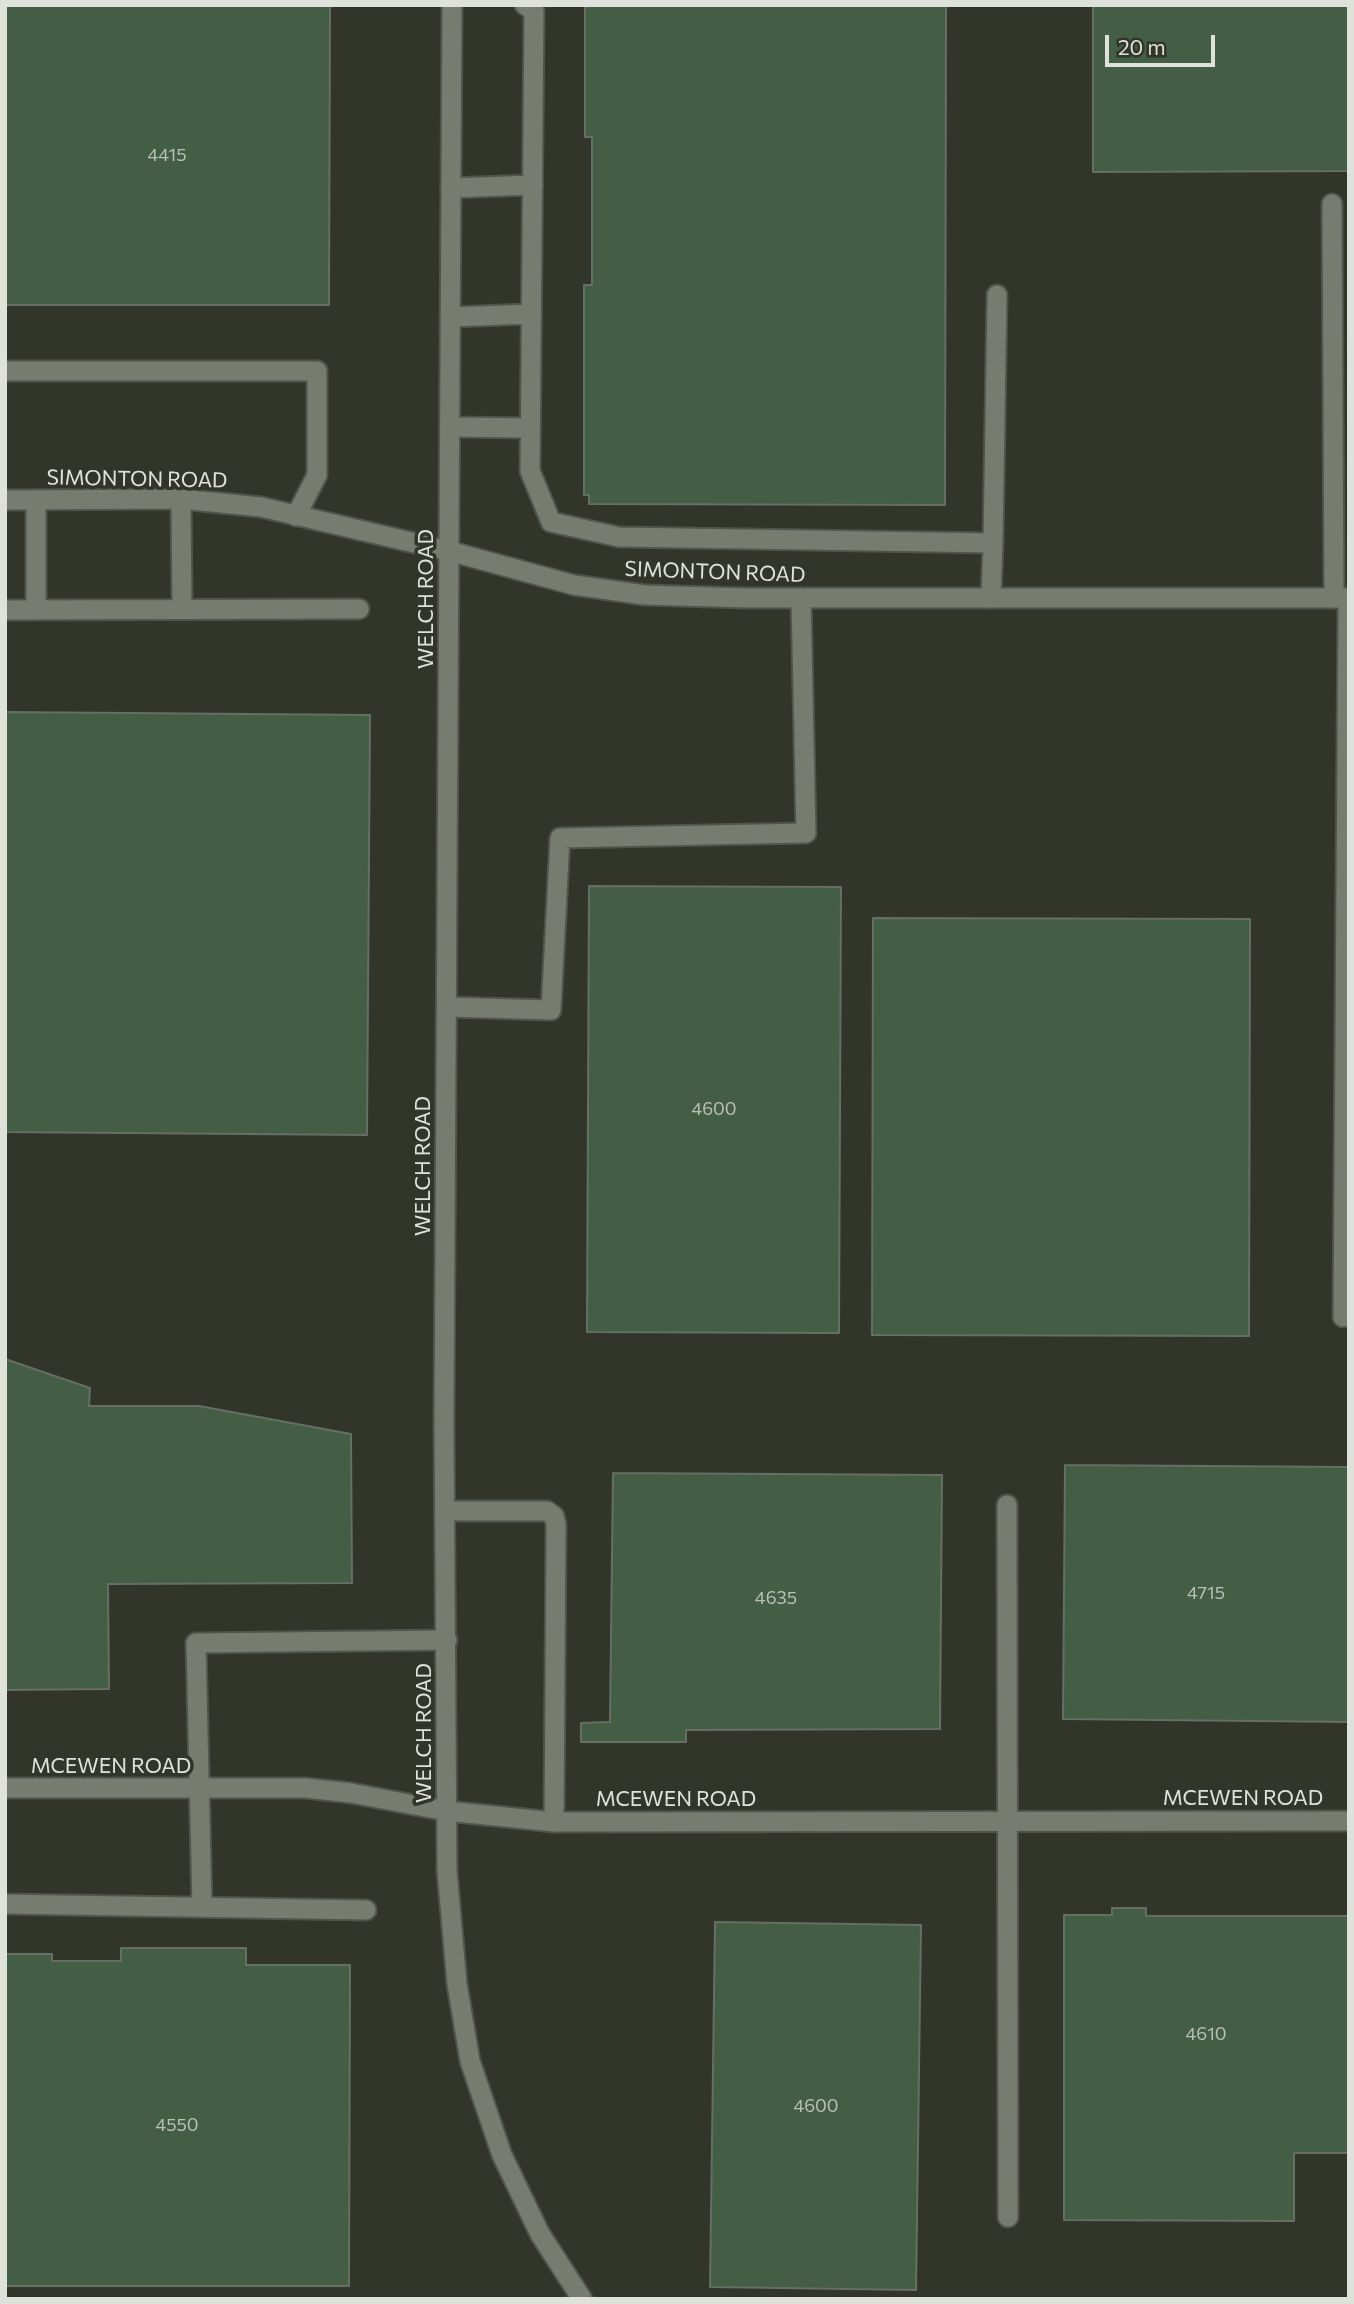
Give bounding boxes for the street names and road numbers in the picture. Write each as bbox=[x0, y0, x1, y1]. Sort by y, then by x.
street label: SIMONTON ROAD bbox=[46, 465, 228, 493]
street label: WELCH ROAD bbox=[413, 529, 439, 669]
street label: SIMONTON ROAD bbox=[624, 556, 806, 588]
street label: WELCH ROAD bbox=[410, 1096, 436, 1236]
street label: WELCH ROAD bbox=[411, 1663, 437, 1803]
street label: MCEWEN ROAD bbox=[31, 1753, 191, 1779]
street label: MCEWEN ROAD bbox=[1163, 1785, 1323, 1811]
street label: MCEWEN ROAD bbox=[596, 1786, 756, 1812]

